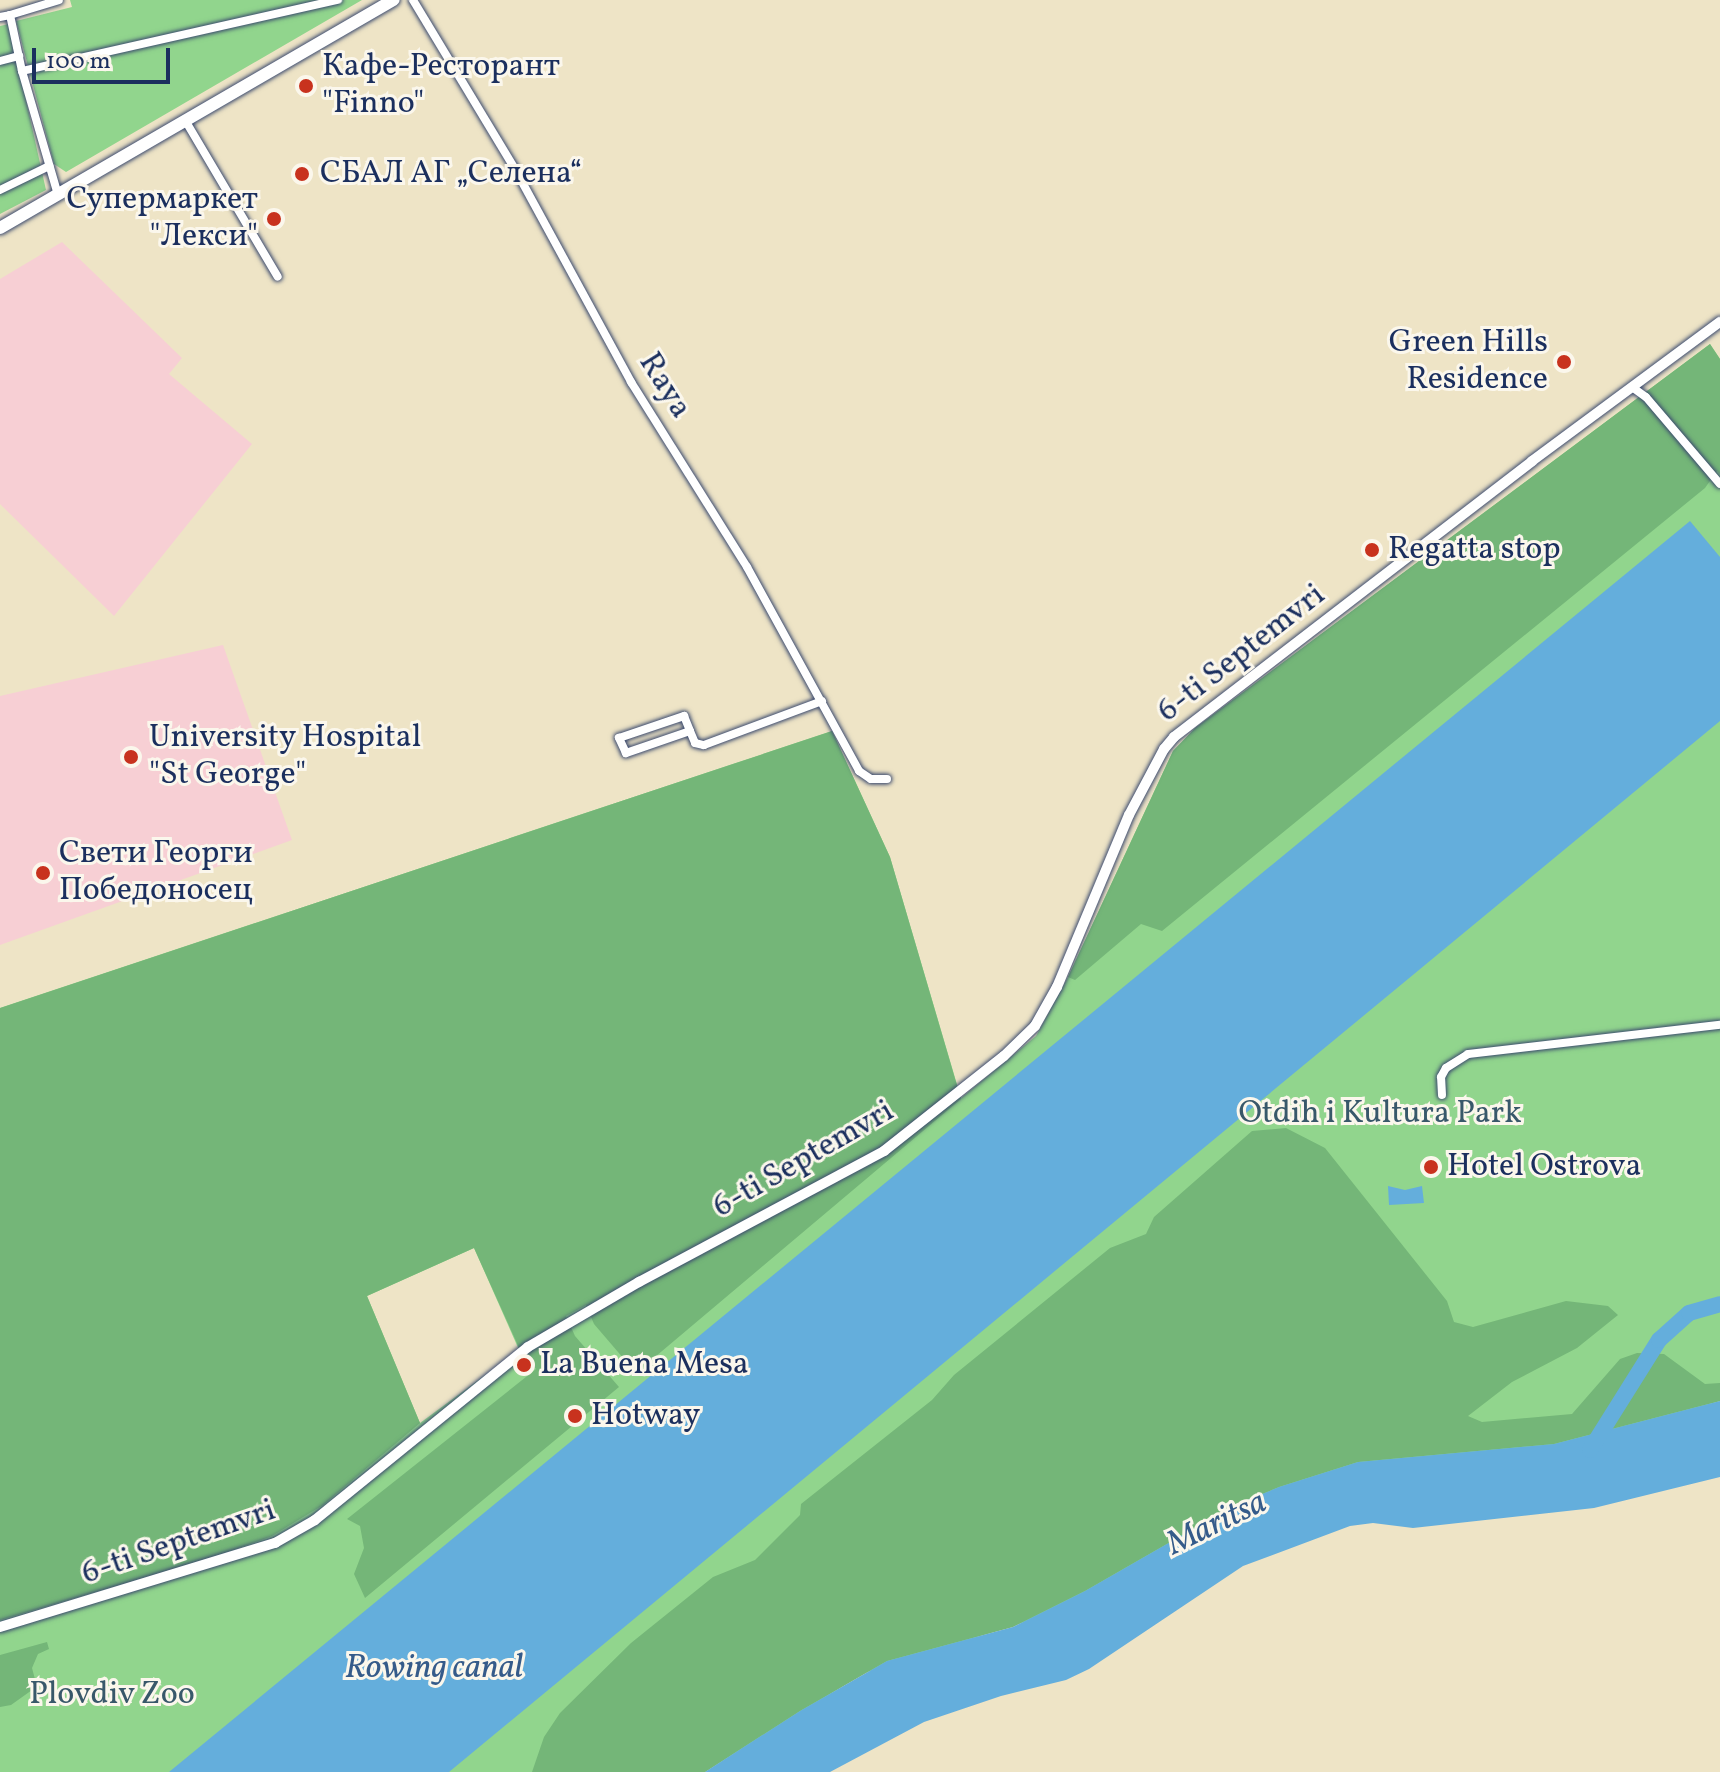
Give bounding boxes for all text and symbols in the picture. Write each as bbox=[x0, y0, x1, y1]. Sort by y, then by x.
scale bar bbox=[36, 32, 174, 82]
text: 100 m bbox=[46, 45, 111, 79]
place label: Кафе-Ресторант "Finno" bbox=[322, 49, 560, 124]
marker: Кафе-Ресторант "Finno" bbox=[297, 77, 315, 95]
place label: СБАЛ АГ „Селена“ bbox=[320, 155, 583, 193]
marker: СБАЛ АГ „Селена“ bbox=[291, 163, 313, 185]
place label: Супермаркет "Лекси" bbox=[67, 182, 258, 257]
marker: Супермаркет "Лекси" bbox=[265, 210, 283, 228]
place label: Green Hills Residence bbox=[1389, 325, 1548, 400]
street label: Raya bbox=[629, 346, 699, 426]
marker: Green Hills Residence bbox=[1555, 353, 1573, 371]
place label: Regatta stop bbox=[1388, 531, 1561, 569]
marker: Regatta stop bbox=[1363, 541, 1381, 559]
street label: 6-ti Septemvri bbox=[1151, 577, 1333, 731]
place label: University Hospital "St George" bbox=[149, 720, 422, 795]
marker: University Hospital "St George" bbox=[120, 746, 142, 768]
place label: Свети Георги Победоносец bbox=[59, 836, 253, 911]
marker: Свети Георги Победоносец bbox=[34, 864, 52, 882]
street label: 6-ti Septemvri bbox=[707, 1093, 901, 1227]
park label: Otdih i Kultura Park bbox=[1238, 1095, 1522, 1133]
place label: Hotel Ostrova bbox=[1447, 1148, 1641, 1186]
marker: Hotel Ostrova bbox=[1422, 1158, 1440, 1176]
place label: La Buena Mesa bbox=[540, 1346, 749, 1384]
marker: La Buena Mesa bbox=[515, 1356, 533, 1374]
place label: Hotway bbox=[591, 1397, 700, 1435]
marker: Hotway bbox=[566, 1407, 584, 1425]
water label: Maritsa bbox=[1161, 1482, 1273, 1566]
street label: 6-ti Septemvri bbox=[77, 1492, 281, 1594]
water label: Rowing canal bbox=[345, 1649, 523, 1689]
park label: Plovdiv Zoo bbox=[29, 1676, 195, 1714]

